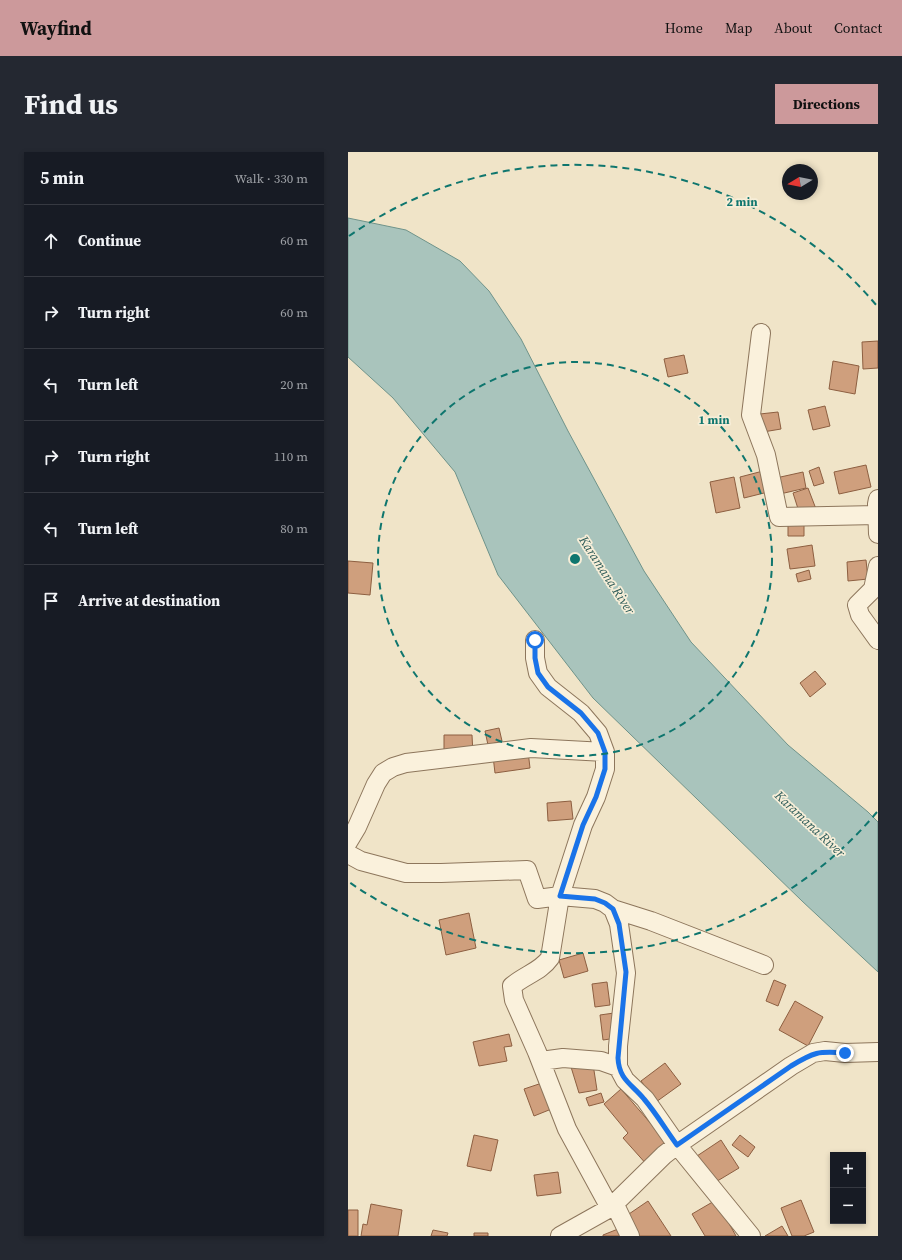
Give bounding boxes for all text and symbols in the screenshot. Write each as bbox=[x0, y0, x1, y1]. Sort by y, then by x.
text: Wayfind bbox=[20, 15, 92, 41]
text: Home bbox=[665, 18, 703, 38]
text: Map bbox=[725, 18, 752, 38]
text: About bbox=[774, 18, 812, 38]
text: Contact bbox=[834, 18, 882, 38]
button: Directions bbox=[775, 84, 878, 124]
text: Find us bbox=[24, 85, 118, 123]
north arrow bbox=[782, 164, 818, 200]
text: 5 min bbox=[40, 166, 84, 190]
text: Walk · 330 m bbox=[235, 170, 308, 187]
text: 2 min bbox=[726, 194, 758, 210]
icon: ahead bbox=[40, 230, 62, 252]
text: Continue bbox=[78, 230, 141, 251]
text: 60 m bbox=[280, 232, 308, 249]
icon: right bbox=[40, 302, 62, 324]
text: Turn right bbox=[78, 302, 150, 323]
text: 60 m bbox=[280, 304, 308, 321]
icon: left bbox=[40, 374, 62, 396]
text: Turn left bbox=[78, 374, 138, 395]
text: 20 m bbox=[280, 376, 308, 393]
text: 1 min bbox=[698, 412, 730, 428]
icon: right bbox=[40, 446, 62, 468]
text: Turn right bbox=[78, 446, 150, 467]
text: 110 m bbox=[274, 448, 308, 465]
icon: left bbox=[40, 518, 62, 540]
text: Turn left bbox=[78, 518, 138, 539]
text: 80 m bbox=[280, 520, 308, 537]
water label: Karamana River bbox=[575, 532, 639, 618]
centre of rings bbox=[568, 552, 582, 566]
icon: arrive bbox=[40, 590, 62, 612]
text: Arrive at destination bbox=[78, 590, 220, 611]
route start bbox=[526, 631, 544, 649]
water label: Karamana River bbox=[771, 786, 849, 861]
route end bbox=[836, 1044, 854, 1062]
map controls bbox=[830, 1152, 866, 1224]
button: + bbox=[830, 1152, 866, 1188]
button: − bbox=[830, 1188, 866, 1224]

